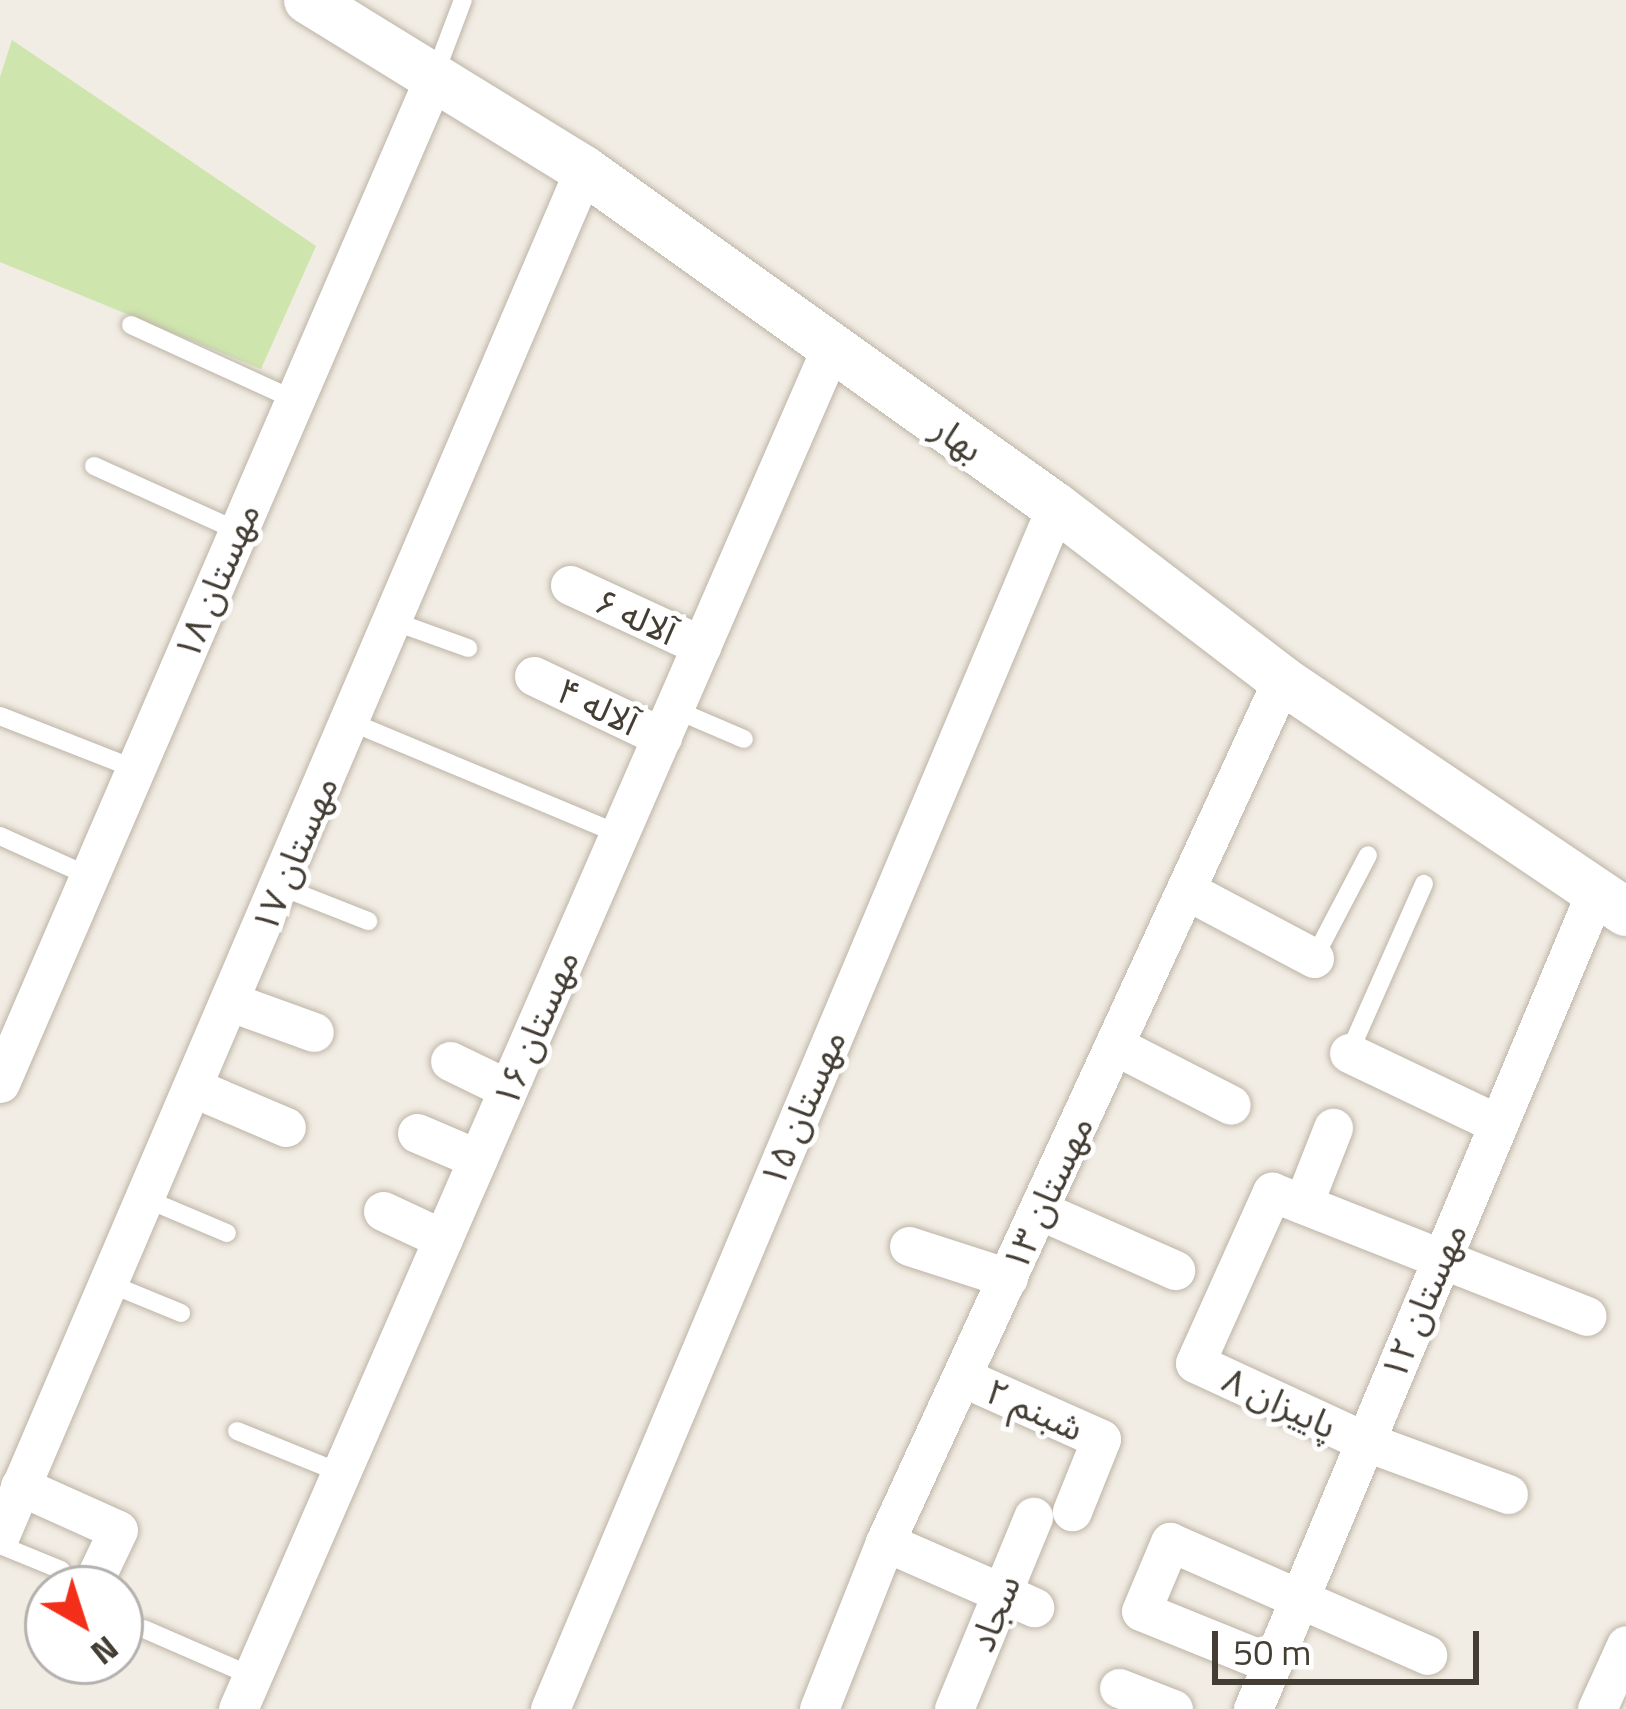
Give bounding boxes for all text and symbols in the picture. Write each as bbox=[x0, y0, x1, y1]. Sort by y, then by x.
street label: بهار bbox=[924, 406, 992, 470]
street label: مهستان ۱۸ bbox=[164, 496, 268, 666]
street label: آلاله ۶ bbox=[588, 579, 684, 653]
street label: آلاله ۴ bbox=[550, 668, 646, 744]
street label: مهستان ۱۷ bbox=[242, 769, 346, 939]
street label: مهستان ۱۶ bbox=[483, 943, 587, 1113]
street label: مهستان ۱۵ bbox=[750, 1023, 854, 1193]
street label: مهستان ۱۳ bbox=[992, 1109, 1102, 1277]
street label: مهستان ۱۲ bbox=[1371, 1216, 1475, 1386]
street label: پاییزان ۸ bbox=[1216, 1357, 1344, 1447]
street label: شبنم ۲ bbox=[980, 1369, 1090, 1449]
north arrow bbox=[24, 1565, 144, 1685]
street label: سجاد bbox=[959, 1568, 1029, 1658]
scale bar bbox=[1218, 1607, 1485, 1681]
text: N bbox=[80, 1624, 129, 1677]
text: 50 m bbox=[1233, 1624, 1311, 1679]

